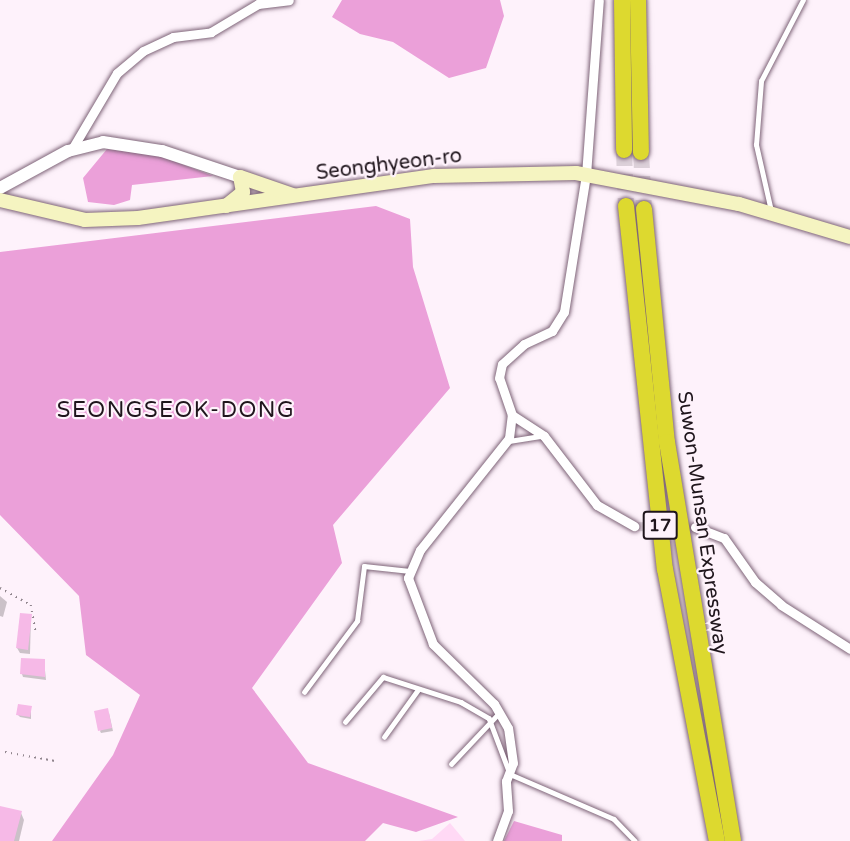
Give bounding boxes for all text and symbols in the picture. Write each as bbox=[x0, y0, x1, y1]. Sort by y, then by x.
street label: Seonghyeon-ro bbox=[315, 144, 463, 186]
street label: Suwon-Munsan Expressway bbox=[672, 390, 732, 656]
district label: SEONGSEOK-DONG bbox=[57, 398, 295, 424]
road number: 17 bbox=[642, 510, 678, 540]

